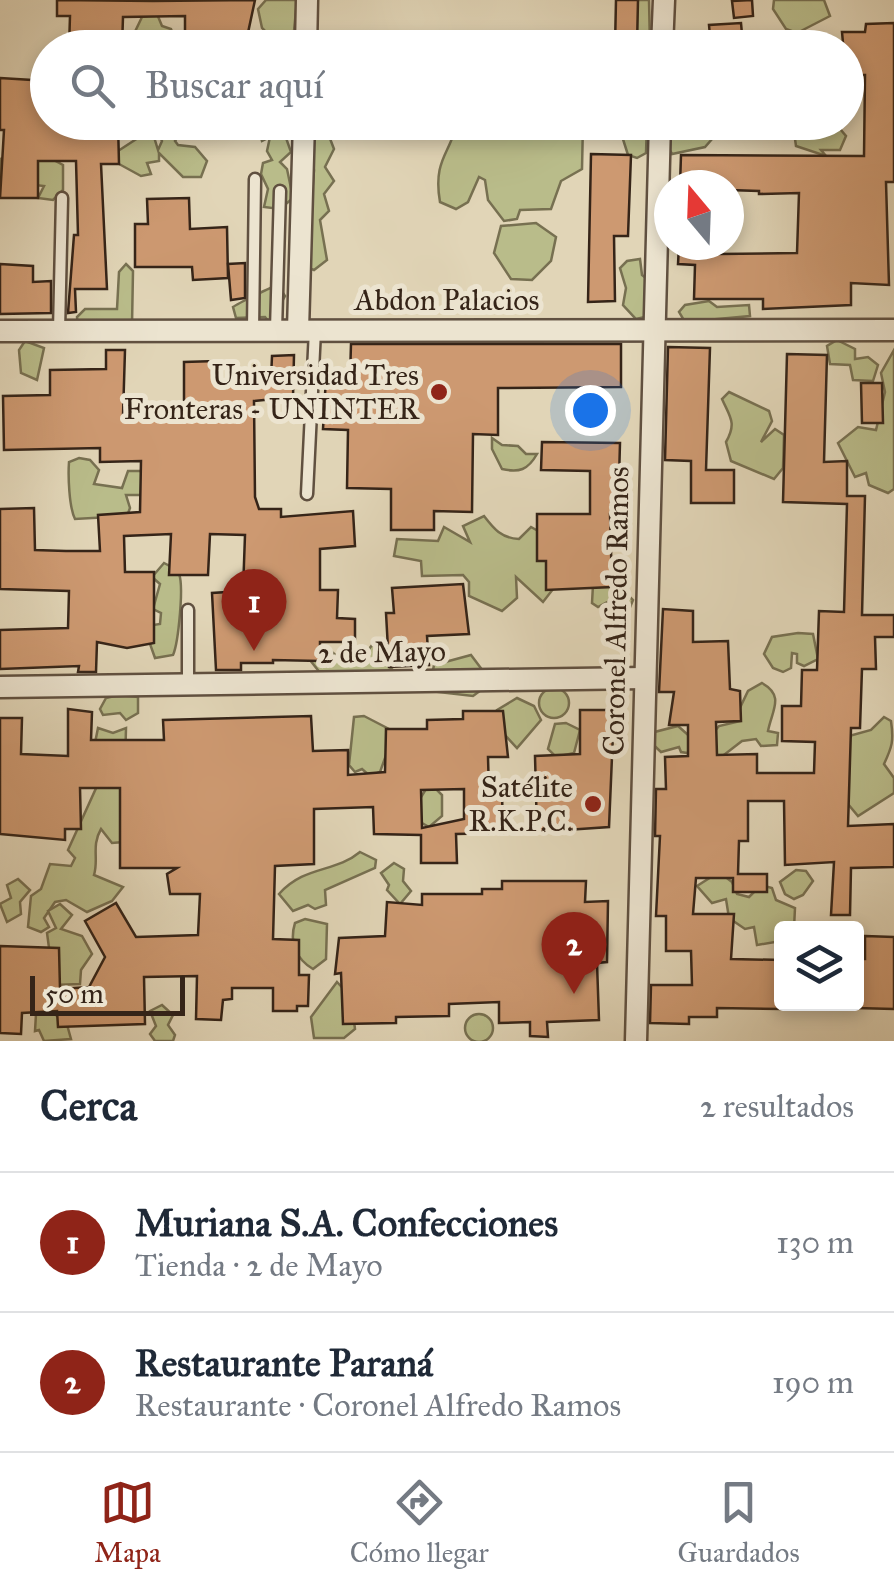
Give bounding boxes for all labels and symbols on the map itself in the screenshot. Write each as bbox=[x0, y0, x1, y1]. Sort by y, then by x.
north arrow bbox=[654, 170, 744, 260]
street label: Abdon Palacios bbox=[353, 282, 539, 318]
place label: Universidad Tres Fronteras - UNINTER bbox=[124, 357, 420, 427]
marker: Universidad Tres Fronteras - UNINTER bbox=[428, 381, 450, 403]
your location bbox=[565, 385, 616, 436]
street label: Coronel Alfredo Ramos bbox=[595, 466, 637, 756]
pin: 1 bbox=[222, 568, 286, 651]
street label: 2 de Mayo bbox=[318, 633, 446, 671]
place label: Satélite R.K.P.C. bbox=[469, 769, 573, 839]
marker: Satélite R.K.P.C. bbox=[582, 793, 604, 815]
pin: 2 bbox=[542, 912, 606, 994]
scale bar bbox=[30, 971, 185, 1016]

